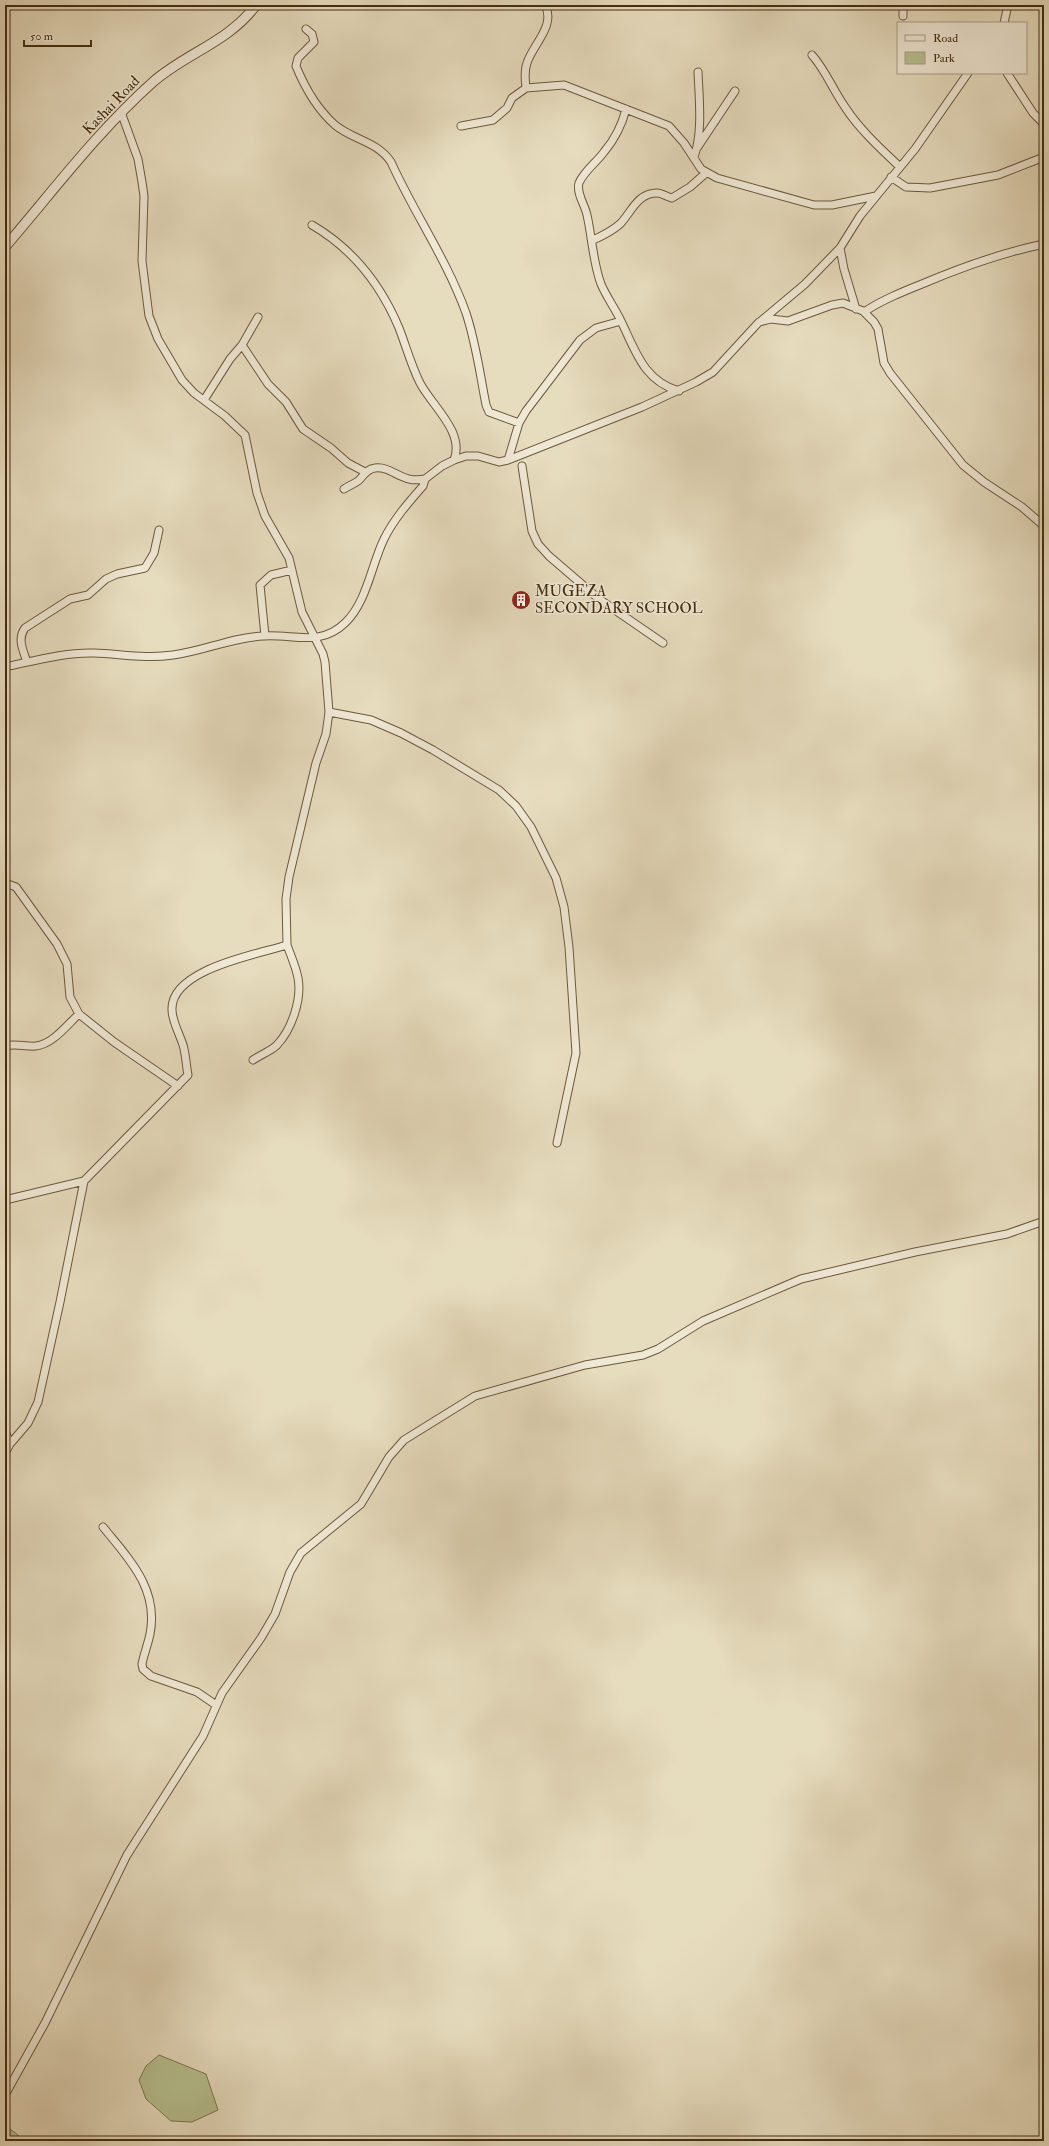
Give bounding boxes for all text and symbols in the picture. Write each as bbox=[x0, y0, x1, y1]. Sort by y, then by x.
scale bar bbox=[24, 22, 91, 48]
legend bbox=[897, 22, 1027, 74]
text: 50 m bbox=[30, 29, 54, 44]
text: Road bbox=[933, 31, 958, 46]
text: Park bbox=[933, 51, 955, 66]
street label: Kashai Road bbox=[79, 72, 144, 139]
place label: MUGEZA SECONDARY SCHOOL bbox=[535, 582, 703, 618]
building icon: MUGEZA SECONDARY SCHOOL bbox=[510, 589, 532, 611]

